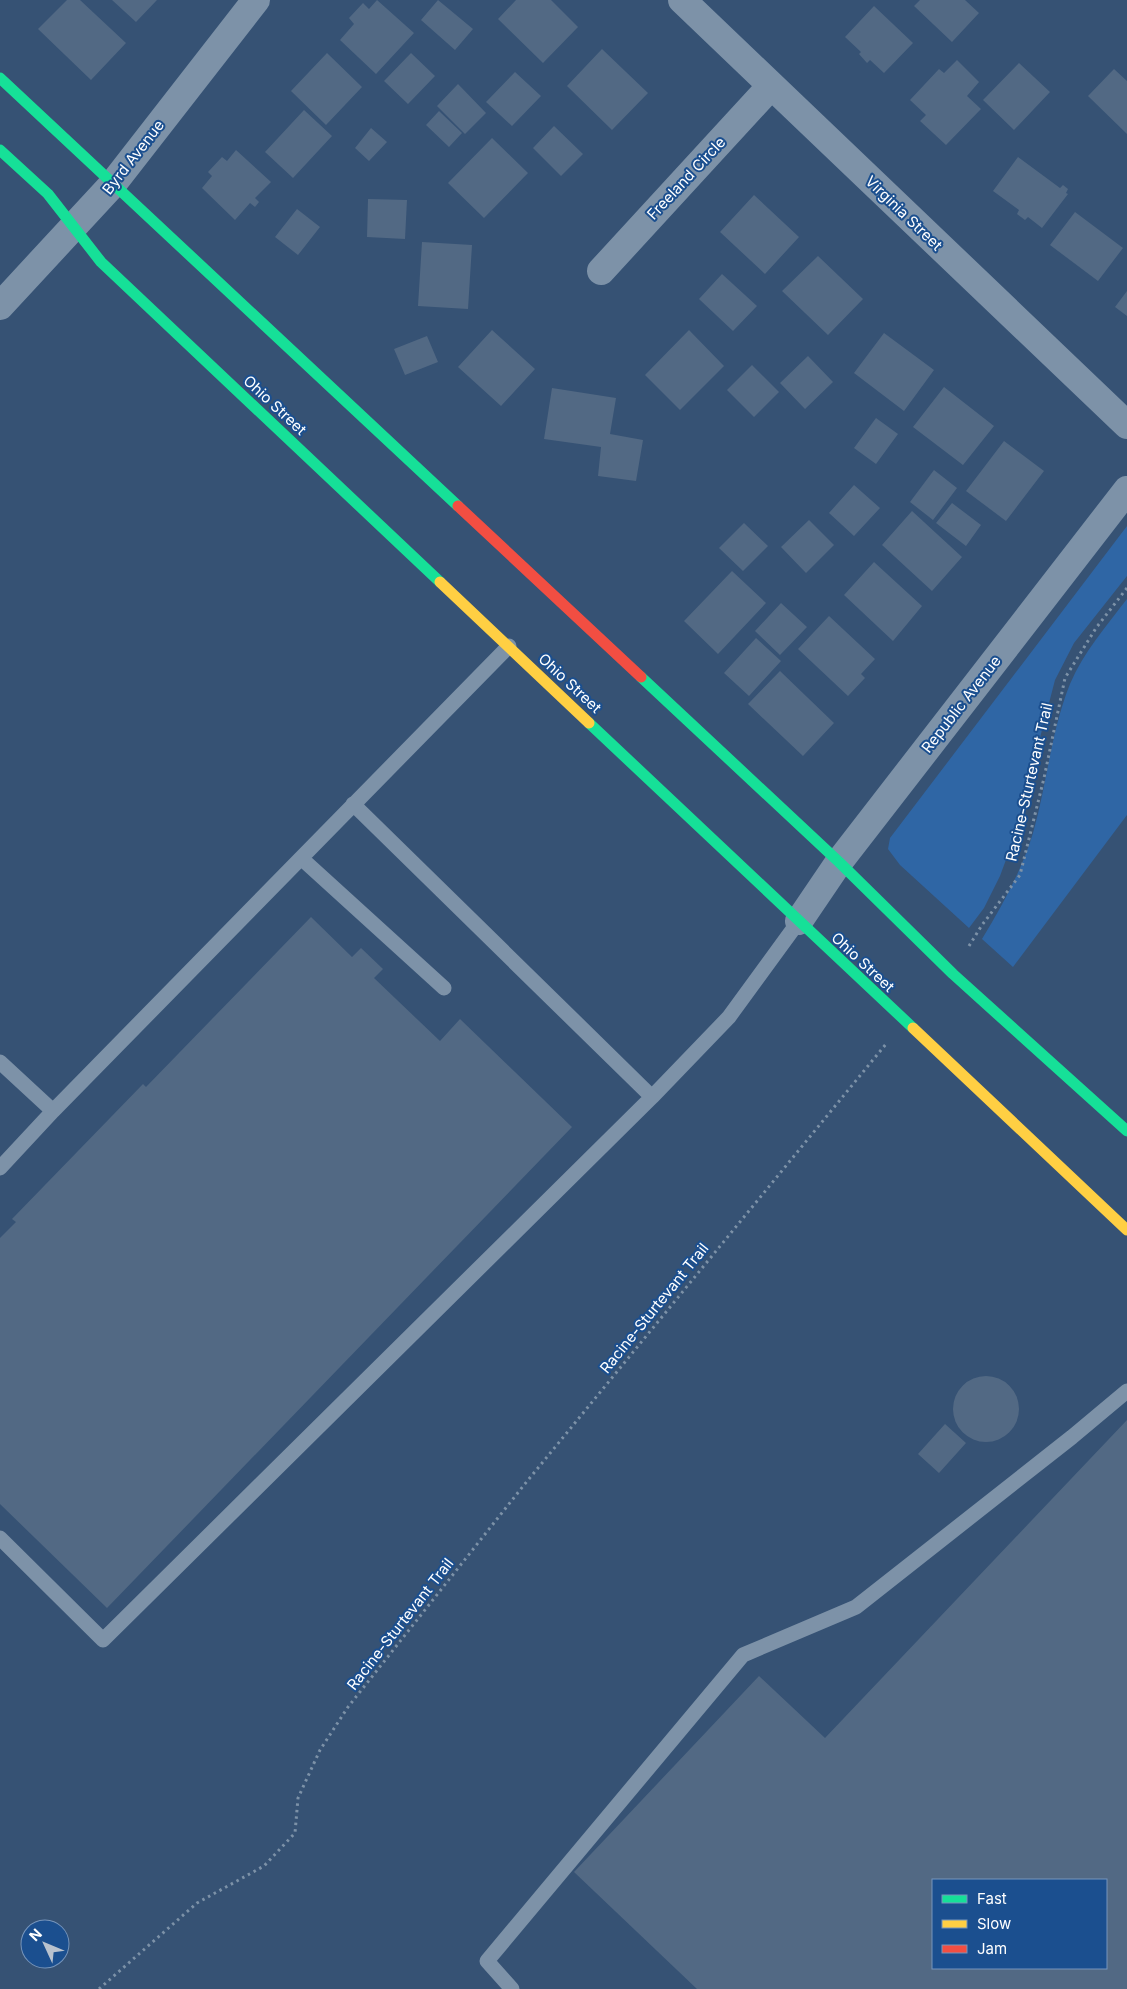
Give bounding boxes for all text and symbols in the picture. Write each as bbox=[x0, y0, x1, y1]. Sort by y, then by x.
street label: Byrd Avenue bbox=[98, 116, 168, 198]
street label: Freeland Circle bbox=[643, 133, 729, 223]
street label: Virginia Street bbox=[862, 172, 947, 255]
street label: Ohio Street bbox=[239, 371, 311, 439]
street label: Ohio Street bbox=[534, 649, 606, 717]
street label: Republic Avenue bbox=[917, 652, 1005, 756]
street label: Racine-Sturtevant Trail bbox=[1002, 701, 1056, 863]
street label: Ohio Street bbox=[827, 928, 899, 996]
street label: Racine-Sturtevant Trail bbox=[596, 1239, 712, 1377]
street label: Racine-Sturtevant Trail bbox=[343, 1554, 457, 1694]
legend bbox=[932, 1879, 1107, 1969]
text: Fast bbox=[977, 1889, 1007, 1908]
text: Slow bbox=[977, 1914, 1011, 1933]
north arrow bbox=[20, 1919, 70, 1969]
text: N bbox=[25, 1925, 45, 1944]
text: Jam bbox=[977, 1939, 1007, 1958]

